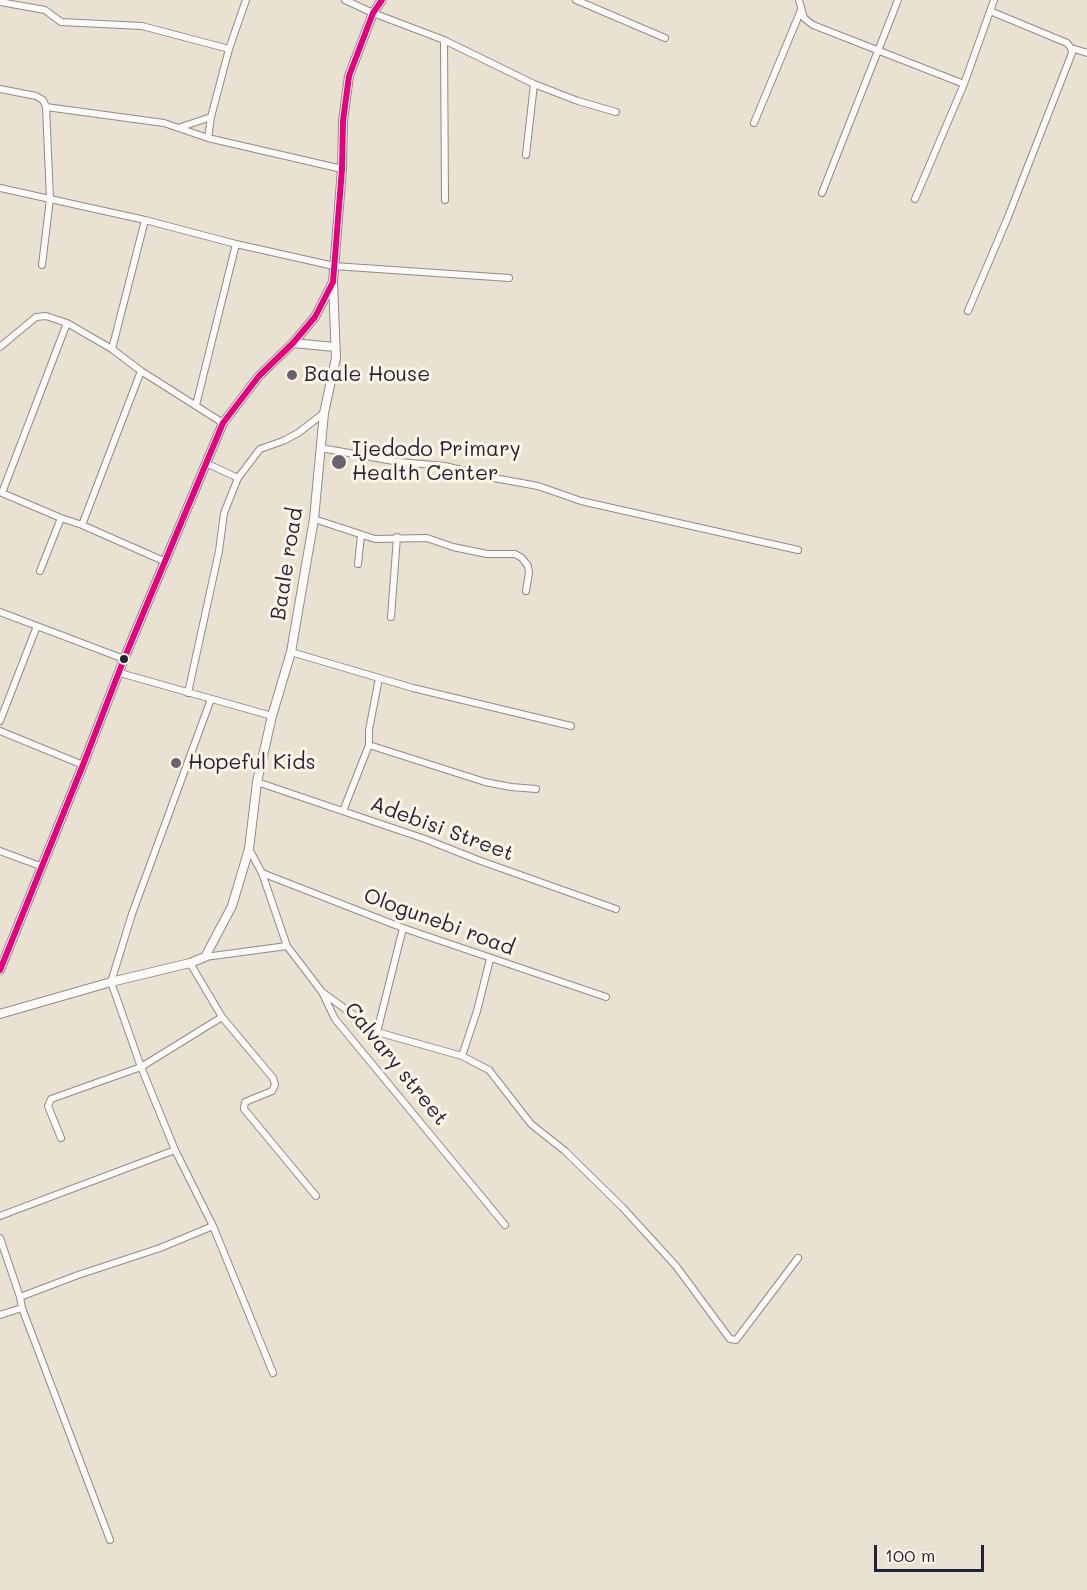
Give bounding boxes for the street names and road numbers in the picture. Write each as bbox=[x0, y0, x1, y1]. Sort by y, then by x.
street label: Baale road bbox=[266, 506, 308, 622]
street label: Adebisi Street bbox=[367, 791, 517, 867]
street label: Ologunebi road bbox=[360, 883, 518, 961]
street label: Calvary street bbox=[339, 997, 453, 1131]

